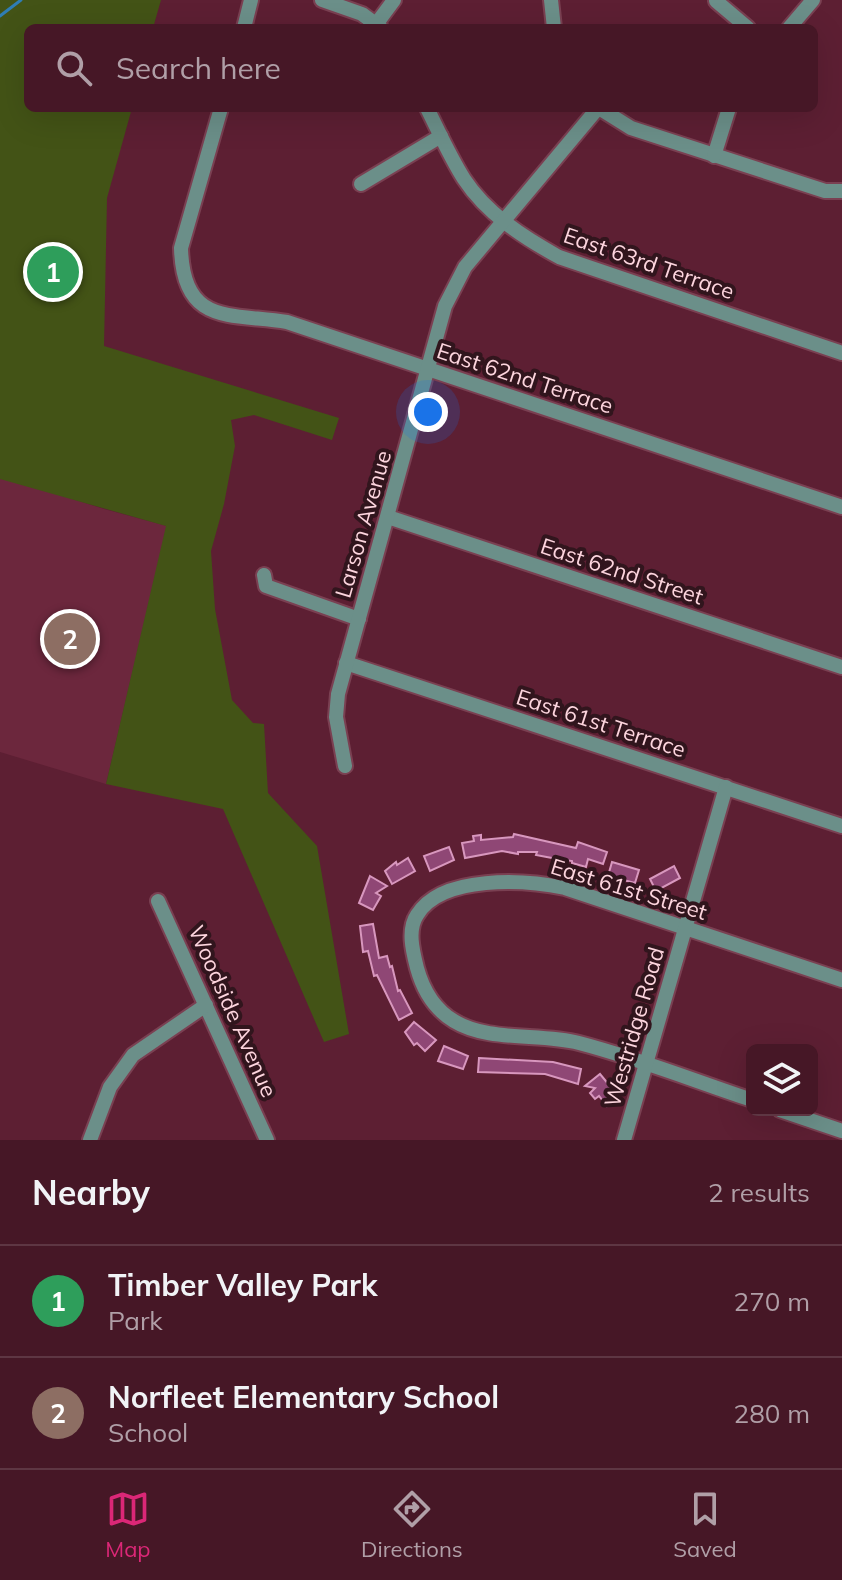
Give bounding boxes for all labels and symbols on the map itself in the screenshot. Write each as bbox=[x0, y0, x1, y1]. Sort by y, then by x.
street label: East 63rd Terrace bbox=[560, 221, 738, 305]
pin: 1 bbox=[27, 242, 79, 302]
street label: East 62nd Terrace bbox=[433, 336, 617, 420]
your location bbox=[408, 392, 448, 432]
street label: Larson Avenue bbox=[329, 447, 397, 601]
street label: East 62nd Street bbox=[537, 532, 707, 611]
pin: 2 bbox=[44, 609, 96, 669]
street label: East 61st Terrace bbox=[513, 682, 689, 764]
street label: East 61st Street bbox=[548, 852, 711, 926]
street label: Woodside Avenue bbox=[183, 921, 283, 1101]
street label: Westridge Road bbox=[598, 944, 670, 1110]

